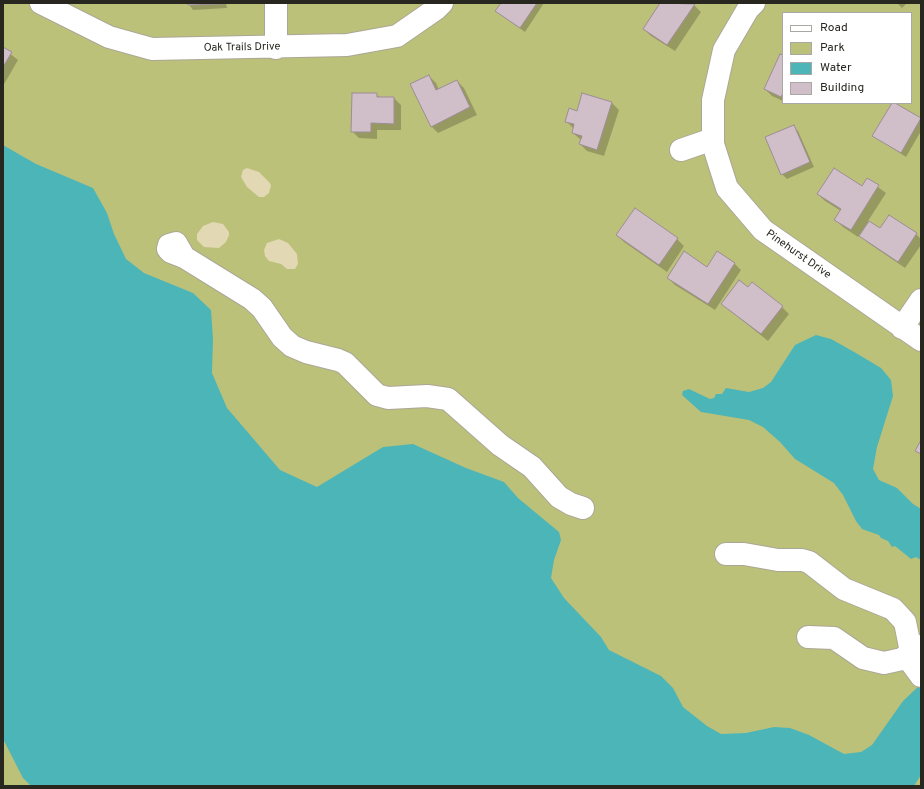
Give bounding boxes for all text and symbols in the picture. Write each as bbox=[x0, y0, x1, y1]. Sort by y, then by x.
legend bbox=[782, 12, 912, 104]
text: Road bbox=[820, 20, 848, 36]
text: Park bbox=[820, 40, 845, 56]
street label: Oak Trails Drive bbox=[203, 41, 281, 55]
text: Water bbox=[820, 60, 852, 76]
text: Building bbox=[820, 80, 864, 96]
street label: Pinehurst Drive bbox=[763, 228, 833, 282]

